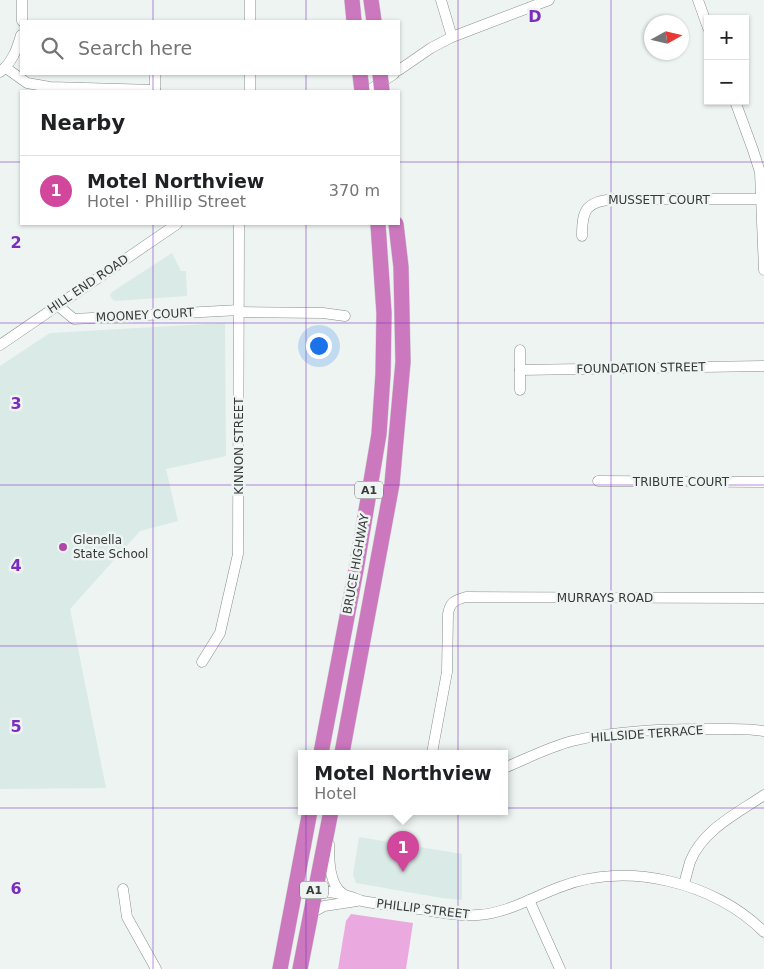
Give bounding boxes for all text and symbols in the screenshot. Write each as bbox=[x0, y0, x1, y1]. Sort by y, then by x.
text: D bbox=[528, 7, 542, 26]
north arrow bbox=[644, 15, 689, 60]
map controls bbox=[704, 15, 749, 105]
button: + bbox=[704, 15, 749, 60]
search box bbox=[20, 20, 400, 75]
icon: search bbox=[38, 34, 66, 62]
text: Search here bbox=[78, 37, 192, 59]
button: − bbox=[704, 60, 749, 105]
text: Nearby bbox=[40, 111, 125, 135]
text: Motel Northview bbox=[87, 170, 264, 192]
text: 1 bbox=[50, 181, 62, 200]
text: 370 m bbox=[329, 181, 380, 200]
text: Hotel · Phillip Street bbox=[87, 192, 246, 211]
street label: MUSSETT COURT bbox=[608, 193, 710, 207]
text: 2 bbox=[10, 233, 22, 252]
street label: HILL END ROAD bbox=[45, 252, 131, 316]
street label: MOONEY COURT bbox=[96, 305, 195, 325]
your location bbox=[306, 333, 332, 359]
street label: FOUNDATION STREET bbox=[576, 360, 706, 376]
text: 3 bbox=[10, 394, 22, 413]
street label: KINNON STREET bbox=[232, 397, 246, 495]
street label: TRIBUTE COURT bbox=[632, 475, 730, 489]
road number: A1 bbox=[355, 482, 383, 498]
street label: BRUCE HIGHWAY bbox=[340, 512, 372, 615]
place label: Glenella State School bbox=[73, 533, 148, 561]
marker: Glenella State School bbox=[57, 541, 69, 553]
text: 4 bbox=[10, 556, 22, 575]
street label: MURRAYS ROAD bbox=[557, 591, 653, 605]
text: 5 bbox=[10, 717, 22, 736]
street label: HILLSIDE TERRACE bbox=[590, 723, 704, 745]
popup bbox=[298, 750, 508, 815]
text: Motel Northview bbox=[314, 762, 492, 784]
text: Hotel bbox=[314, 784, 357, 803]
pin: 1 bbox=[387, 831, 419, 872]
text: 6 bbox=[10, 879, 22, 898]
road number: A1 bbox=[300, 882, 328, 898]
street label: PHILLIP STREET bbox=[376, 896, 471, 922]

